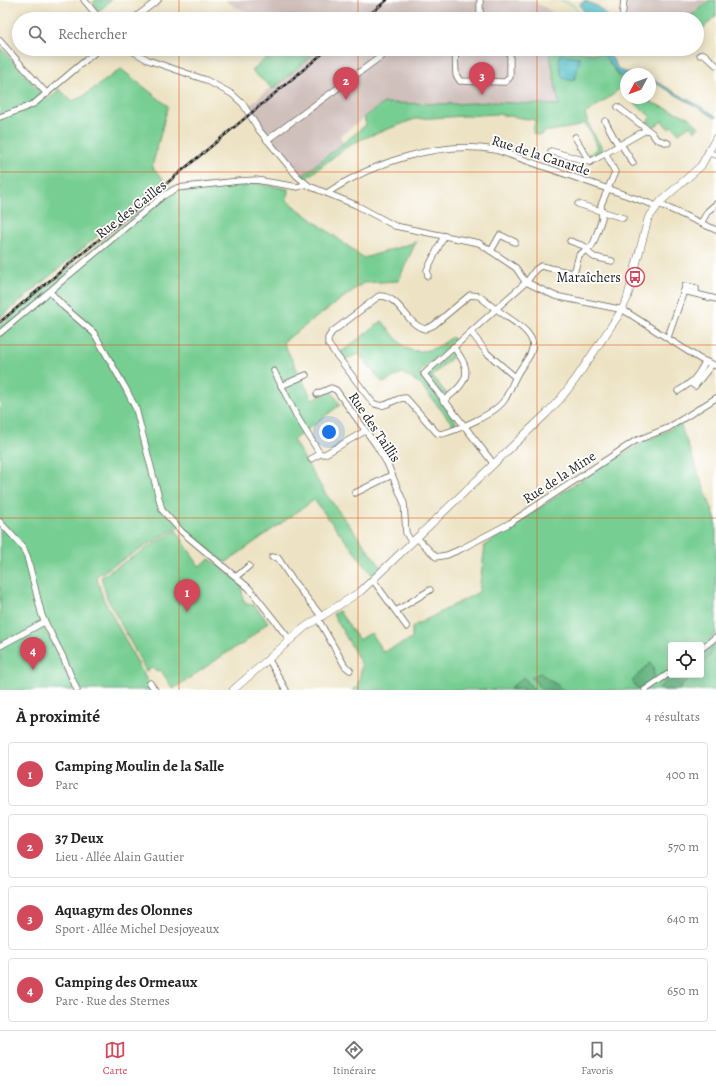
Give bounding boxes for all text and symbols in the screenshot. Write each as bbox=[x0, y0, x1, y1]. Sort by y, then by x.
search box bbox=[12, 12, 704, 56]
icon: search bbox=[26, 23, 48, 45]
text: Rechercher bbox=[58, 24, 127, 44]
pin: 3 bbox=[469, 62, 495, 95]
pin: 2 bbox=[333, 67, 359, 100]
north arrow bbox=[620, 68, 656, 104]
street label: Rue de la Canarde bbox=[489, 131, 593, 180]
street label: Rue des Cailles bbox=[92, 176, 171, 243]
bus stop icon: Maraîchers bbox=[624, 266, 646, 288]
place label: Maraîchers bbox=[556, 268, 621, 287]
street label: Rue des Taillis bbox=[344, 388, 405, 466]
your location bbox=[319, 422, 339, 442]
street label: Rue de la Mine bbox=[519, 447, 600, 508]
pin: 1 bbox=[174, 579, 200, 612]
pin: 4 bbox=[20, 637, 46, 670]
map controls bbox=[668, 642, 704, 678]
button: locate bbox=[668, 642, 704, 678]
text: À proximité bbox=[16, 705, 100, 728]
text: 4 résultats bbox=[646, 708, 700, 725]
text: Camping Moulin de la Salle bbox=[55, 756, 224, 776]
text: 1 bbox=[28, 766, 32, 783]
text: 400 m bbox=[666, 766, 699, 783]
text: Parc bbox=[55, 776, 78, 793]
text: 37 Deux bbox=[55, 828, 103, 848]
text: 2 bbox=[27, 838, 33, 855]
text: 570 m bbox=[668, 838, 699, 855]
text: Lieu · Allée Alain Gautier bbox=[55, 848, 184, 865]
text: Aquagym des Olonnes bbox=[55, 900, 193, 920]
text: 3 bbox=[27, 910, 33, 927]
text: 640 m bbox=[667, 910, 699, 927]
text: Sport · Allée Michel Desjoyeaux bbox=[55, 920, 219, 937]
text: Camping des Ormeaux bbox=[55, 972, 198, 992]
text: 4 bbox=[27, 982, 33, 999]
text: 650 m bbox=[667, 982, 699, 999]
text: Parc · Rue des Sternes bbox=[55, 992, 170, 1009]
tab: Carte bbox=[103, 1039, 127, 1078]
tab: Itinéraire bbox=[333, 1039, 376, 1078]
tab: Favoris bbox=[581, 1039, 613, 1078]

